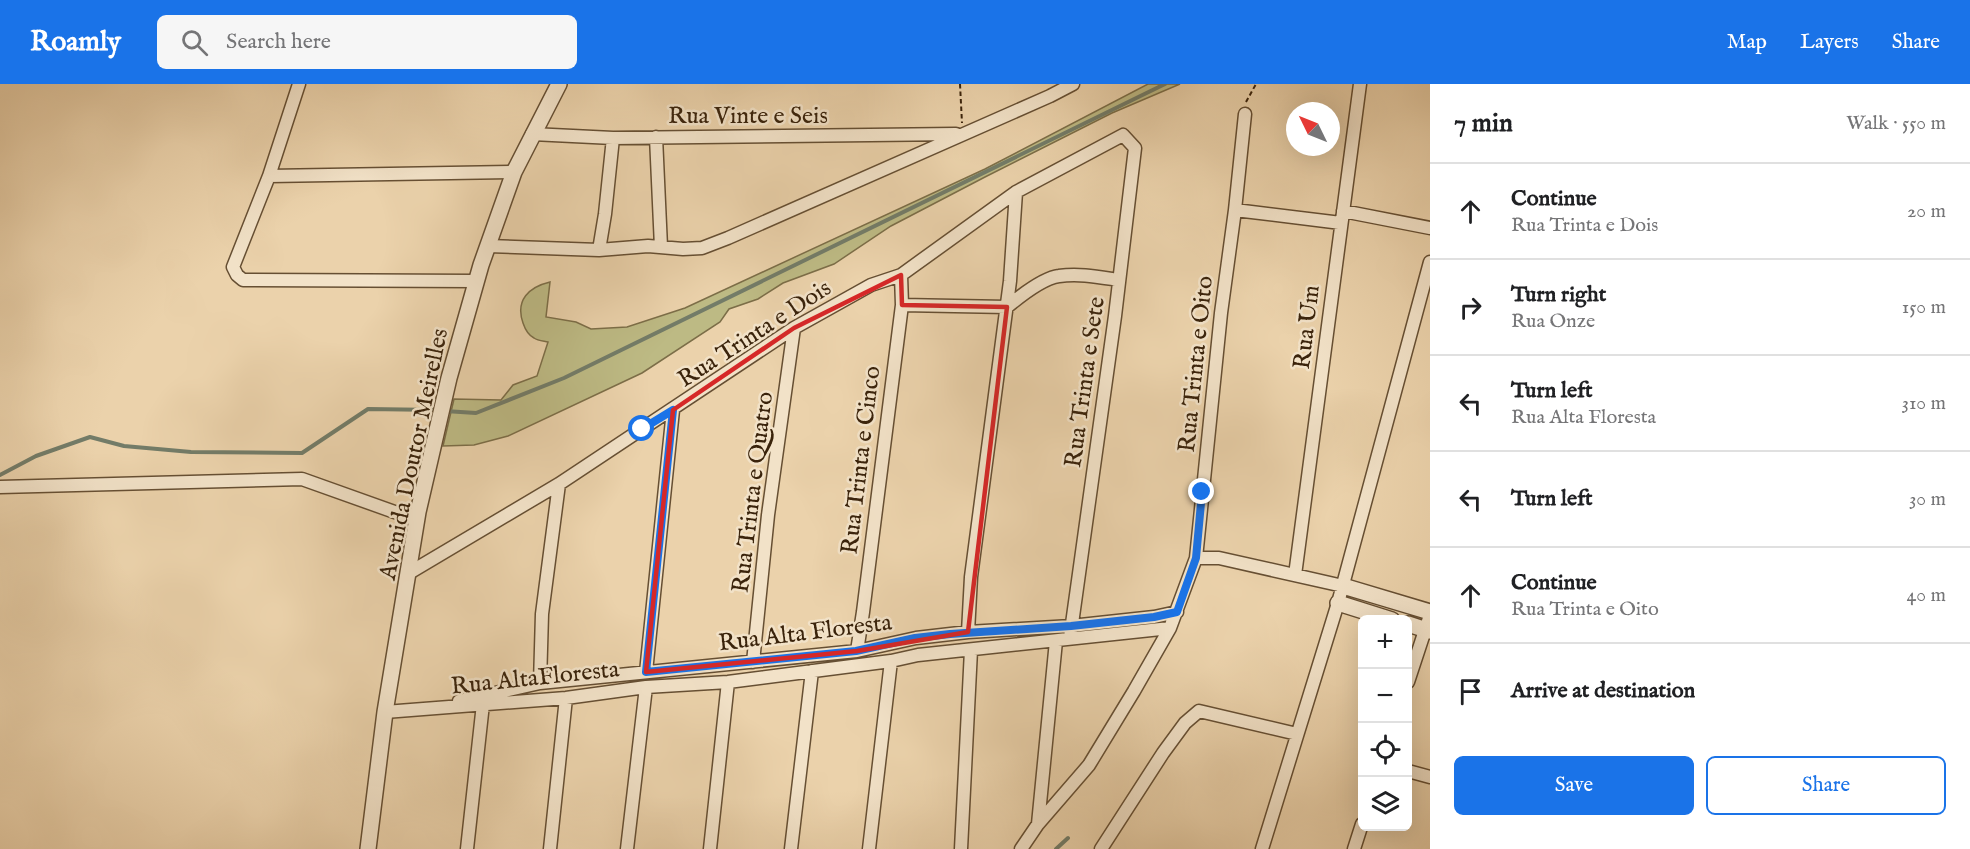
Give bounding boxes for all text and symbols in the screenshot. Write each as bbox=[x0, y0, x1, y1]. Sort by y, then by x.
search box bbox=[157, 15, 577, 69]
text: Roamly bbox=[30, 25, 121, 60]
icon: search bbox=[178, 26, 211, 59]
text: Search here bbox=[226, 28, 331, 56]
text: Map bbox=[1727, 29, 1767, 56]
text: Layers bbox=[1800, 29, 1859, 56]
text: Share bbox=[1892, 29, 1940, 56]
street label: Rua Vinte e Seis bbox=[668, 101, 828, 132]
north arrow bbox=[1286, 102, 1340, 156]
text: 7 min bbox=[1454, 107, 1513, 140]
text: Walk · 550 m bbox=[1846, 111, 1946, 136]
text: Continue bbox=[1511, 185, 1597, 213]
icon: ahead bbox=[1454, 195, 1487, 228]
text: 20 m bbox=[1907, 199, 1946, 224]
text: Rua Trinta e Dois bbox=[1511, 213, 1658, 238]
street label: Rua Trinta e Dois bbox=[672, 273, 837, 395]
street label: Rua Trinta e Oito bbox=[1172, 274, 1221, 454]
text: Turn right bbox=[1511, 281, 1606, 309]
street label: Rua Um bbox=[1287, 283, 1328, 371]
icon: right bbox=[1454, 291, 1487, 324]
street label: Rua Trinta e Sete bbox=[1058, 295, 1113, 470]
text: 150 m bbox=[1902, 295, 1946, 320]
text: Rua Onze bbox=[1511, 309, 1595, 334]
street label: Avenida Doutor Meirelles bbox=[372, 326, 456, 584]
street label: Rua Trinta e Cinco bbox=[835, 364, 888, 556]
text: Turn left bbox=[1511, 377, 1593, 405]
icon: left bbox=[1454, 387, 1487, 420]
street label: Rua Trinta e Quatro bbox=[726, 390, 781, 594]
text: 310 m bbox=[1902, 391, 1946, 416]
text: Rua Alta Floresta bbox=[1511, 405, 1656, 430]
route start bbox=[628, 415, 654, 441]
route end bbox=[1188, 478, 1214, 504]
icon: left bbox=[1454, 483, 1487, 516]
text: Turn left bbox=[1511, 485, 1593, 513]
text: 30 m bbox=[1909, 487, 1946, 512]
text: Continue bbox=[1511, 569, 1597, 597]
icon: ahead bbox=[1454, 579, 1487, 612]
text: 40 m bbox=[1907, 583, 1946, 608]
text: Rua Trinta e Oito bbox=[1511, 597, 1659, 622]
street label: Rua Alta Floresta bbox=[717, 607, 894, 659]
map controls bbox=[1358, 615, 1412, 831]
button: + bbox=[1358, 615, 1412, 669]
street label: Rua AltaFloresta bbox=[449, 654, 621, 703]
button: − bbox=[1358, 669, 1412, 723]
icon: arrive bbox=[1454, 675, 1487, 708]
text: Arrive at destination bbox=[1511, 677, 1695, 705]
button: locate bbox=[1358, 723, 1412, 777]
button: Save bbox=[1454, 756, 1694, 815]
button: Share bbox=[1706, 756, 1946, 815]
button: layers bbox=[1358, 777, 1412, 831]

